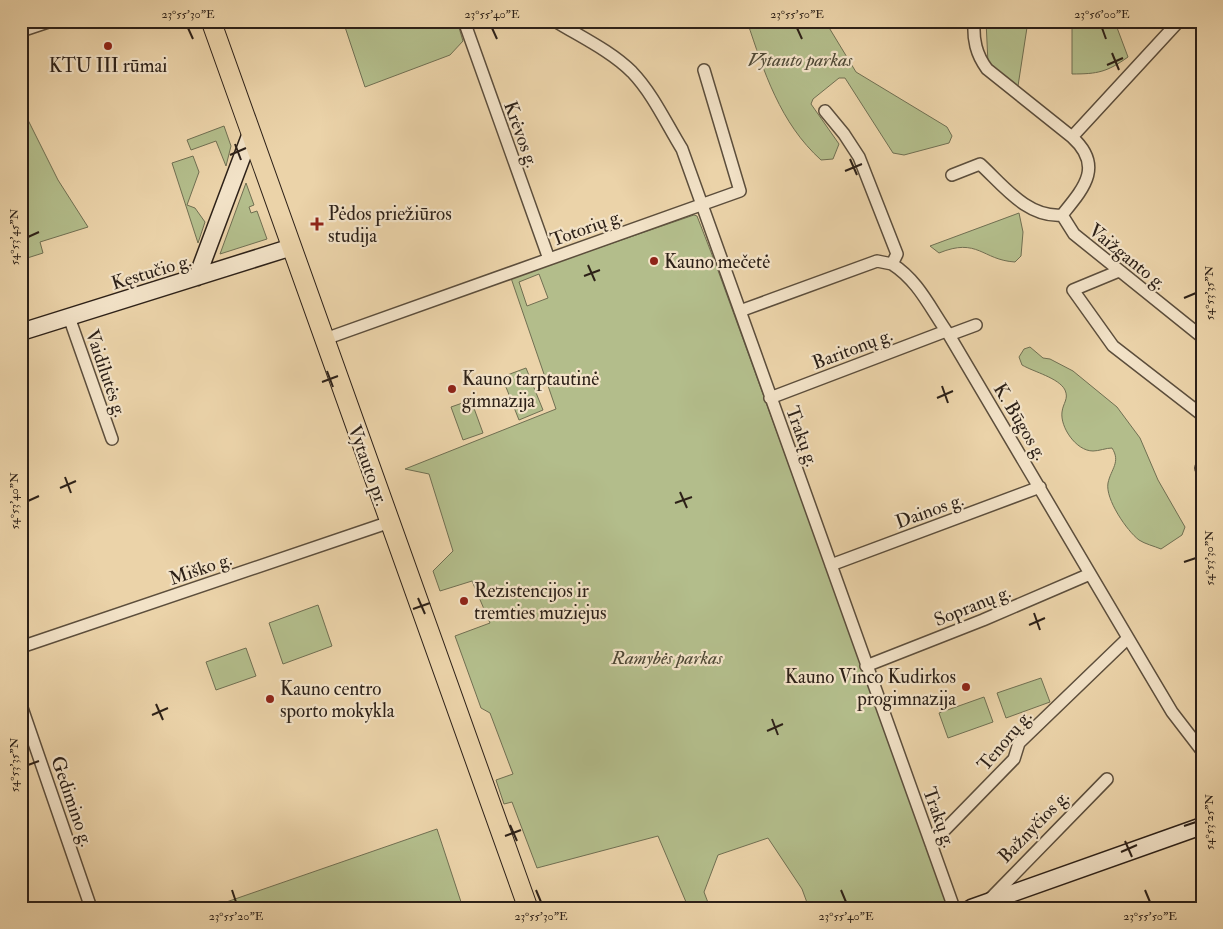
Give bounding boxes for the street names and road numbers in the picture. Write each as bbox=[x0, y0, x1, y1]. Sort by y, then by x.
street label: Krėvos g. bbox=[498, 98, 544, 171]
street label: Totorių g. bbox=[547, 204, 626, 252]
street label: Vaižganto g. bbox=[1084, 218, 1171, 295]
street label: Kęstučio g. bbox=[108, 248, 194, 295]
street label: Baritonų g. bbox=[809, 323, 896, 375]
street label: Vaidilutės g. bbox=[80, 326, 132, 420]
street label: K. Būgos g. bbox=[988, 379, 1052, 464]
street label: Trakų g. bbox=[780, 403, 824, 470]
street label: Vytauto pr. bbox=[341, 422, 394, 509]
street label: Dainos g. bbox=[892, 488, 967, 534]
street label: Miško g. bbox=[166, 547, 235, 591]
street label: Sopranų g. bbox=[931, 580, 1015, 633]
street label: Tenorų g. bbox=[972, 705, 1037, 776]
street label: Gedimino g. bbox=[45, 753, 99, 850]
street label: Trakų g. bbox=[917, 784, 961, 851]
street label: Bažnyčios g. bbox=[993, 785, 1074, 868]

